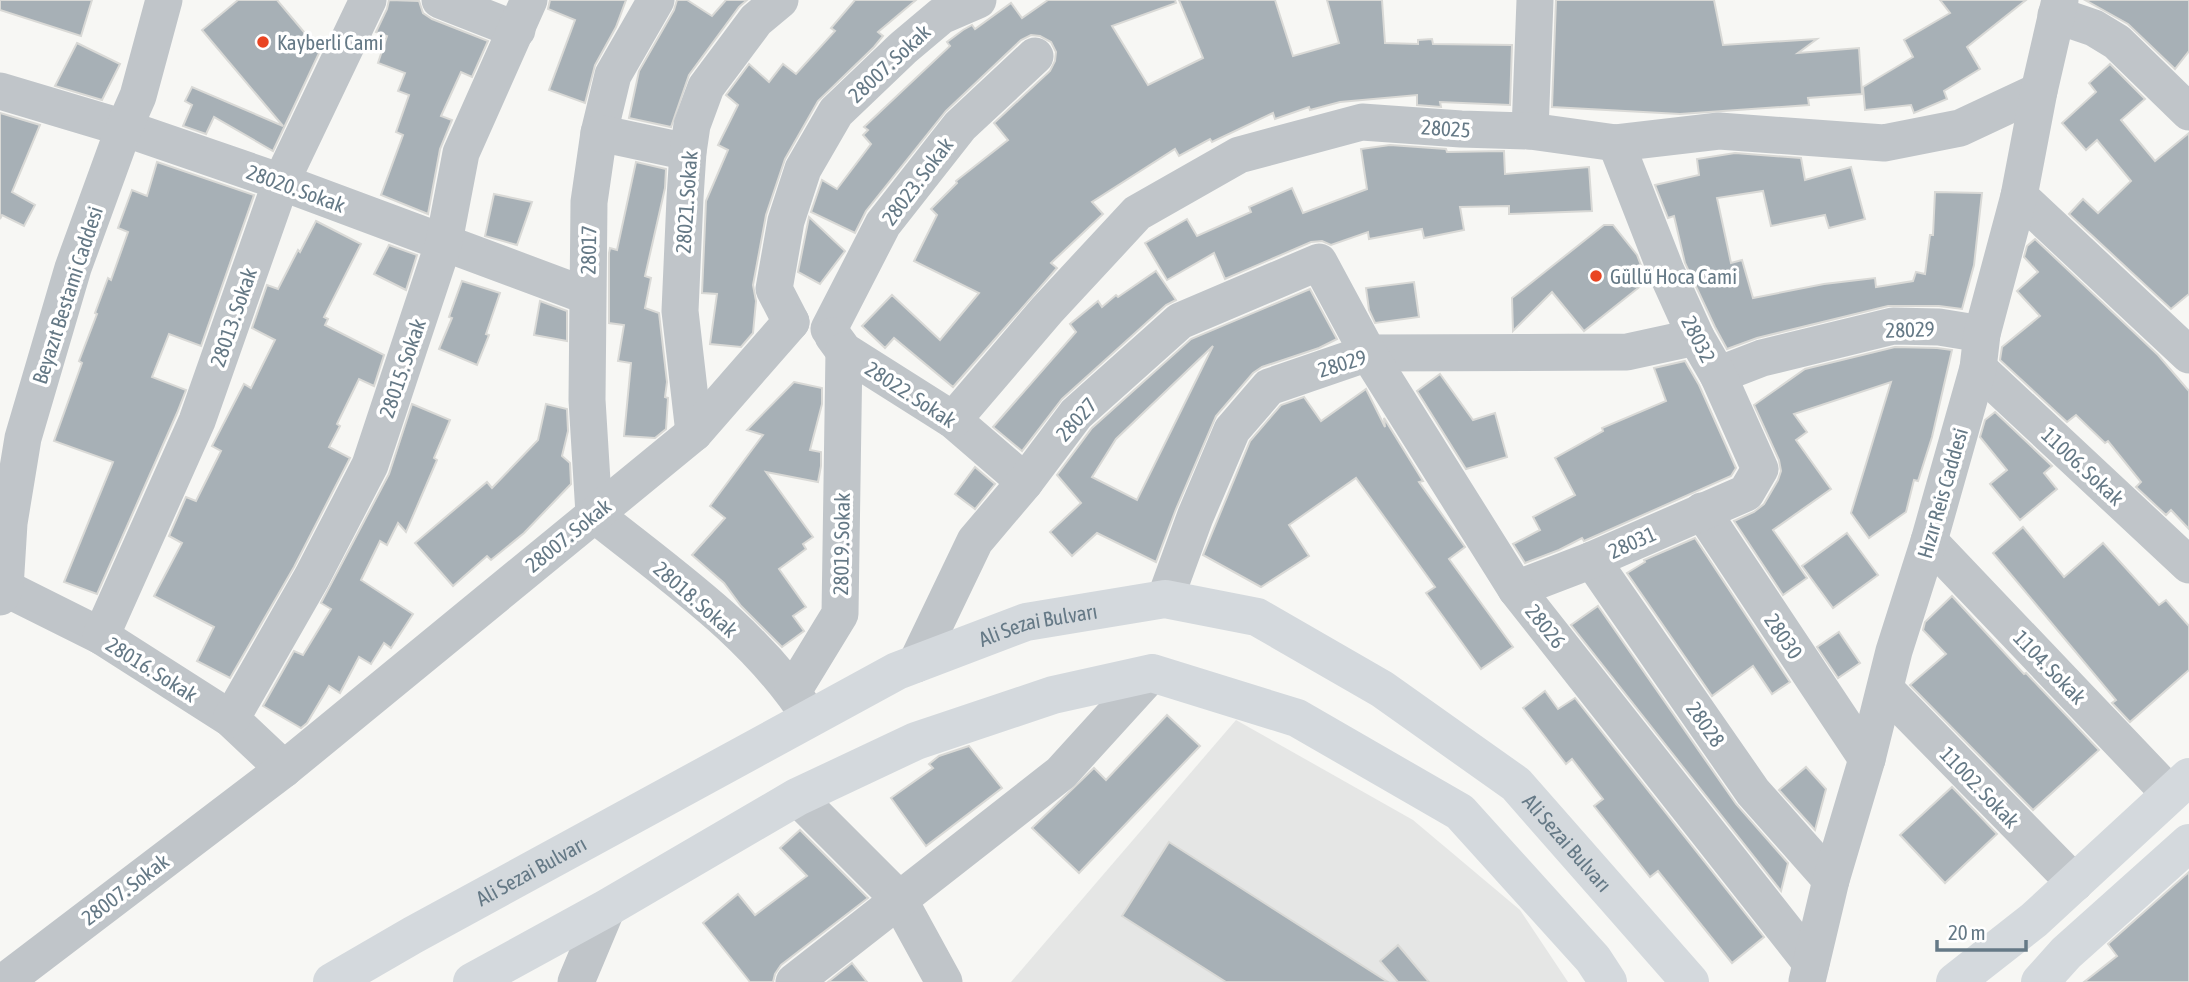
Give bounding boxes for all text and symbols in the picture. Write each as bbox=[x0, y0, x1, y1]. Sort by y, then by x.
street label: 28007. Sokak bbox=[843, 19, 935, 107]
place label: Kayberli Cami bbox=[277, 30, 383, 54]
marker: Kayberli Cami bbox=[255, 34, 271, 50]
street label: 28025 bbox=[1421, 114, 1471, 142]
street label: 28023. Sokak bbox=[876, 133, 958, 229]
street label: 28021. Sokak bbox=[670, 150, 702, 254]
street label: 28020. Sokak bbox=[244, 159, 348, 217]
street label: Beyazıt Bestami Caddesi bbox=[27, 203, 107, 387]
street label: 28017 bbox=[576, 225, 600, 275]
street label: 28013. Sokak bbox=[205, 264, 261, 370]
place label: Güllü Hoca Cami bbox=[1610, 264, 1737, 288]
marker: Güllü Hoca Cami bbox=[1588, 268, 1604, 284]
street label: 28032 bbox=[1677, 312, 1721, 366]
street label: 28015. Sokak bbox=[374, 315, 430, 421]
street label: 28029 bbox=[1885, 316, 1935, 342]
street label: 28029 bbox=[1315, 344, 1369, 382]
street label: 28022. Sokak bbox=[861, 356, 961, 432]
street label: 28027 bbox=[1051, 393, 1101, 445]
street label: 11006. Sokak bbox=[2037, 422, 2129, 510]
street label: Hızır Reis Caddesi bbox=[1912, 425, 1972, 561]
street label: 28019. Sokak bbox=[828, 492, 854, 596]
street label: 28007. Sokak bbox=[520, 493, 616, 577]
street label: 28031 bbox=[1605, 521, 1659, 563]
street label: 28018. Sokak bbox=[649, 556, 743, 642]
street label: Ali Sezai Bulvarı bbox=[975, 598, 1099, 651]
street label: 28026 bbox=[1521, 599, 1571, 653]
street label: 28030 bbox=[1760, 609, 1808, 663]
street label: 1104. Sokak bbox=[2009, 625, 2091, 709]
street label: 28016. Sokak bbox=[102, 632, 202, 706]
street label: 28028 bbox=[1682, 697, 1730, 751]
street label: 11002. Sokak bbox=[1936, 742, 2024, 832]
street label: Ali Sezai Bulvarı bbox=[1518, 789, 1617, 896]
street label: Ali Sezai Bulvarı bbox=[472, 831, 590, 910]
street label: 28007. Sokak bbox=[77, 848, 173, 930]
scale bar bbox=[1937, 908, 2026, 952]
text: 20 m bbox=[1948, 920, 1986, 944]

